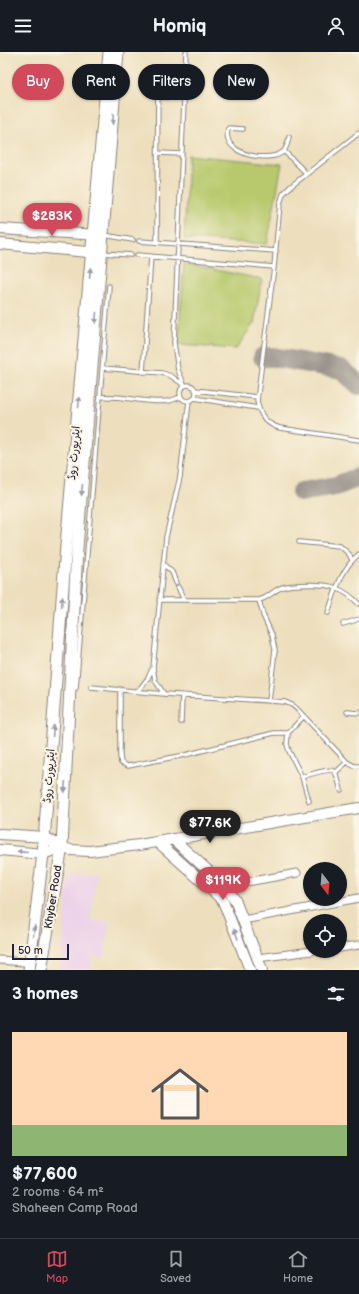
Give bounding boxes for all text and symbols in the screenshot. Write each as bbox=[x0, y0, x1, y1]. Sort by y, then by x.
icon: menu bbox=[12, 15, 34, 37]
icon: person bbox=[325, 15, 347, 37]
text: Homiq bbox=[153, 16, 206, 37]
chip: Buy bbox=[12, 64, 64, 100]
chip: Rent bbox=[72, 64, 130, 100]
chip: Filters bbox=[138, 64, 205, 100]
chip: New bbox=[213, 64, 269, 100]
one-way arrow bbox=[109, 113, 116, 125]
pin: $283K bbox=[24, 203, 80, 237]
text: $283K bbox=[32, 208, 72, 224]
one-way arrow bbox=[86, 267, 93, 279]
one-way arrow bbox=[92, 312, 99, 324]
one-way arrow bbox=[75, 396, 82, 408]
street label: ایئرپورٹ روڈ bbox=[65, 425, 83, 481]
one-way arrow bbox=[79, 483, 85, 496]
one-way arrow bbox=[59, 596, 66, 608]
one-way arrow bbox=[49, 725, 56, 737]
street label: ایئرپورٹ روڈ bbox=[41, 748, 57, 804]
one-way arrow bbox=[61, 781, 68, 793]
pin: $77.6K bbox=[177, 810, 243, 844]
text: $77.6K bbox=[189, 815, 231, 831]
one-way arrow bbox=[16, 849, 28, 855]
north arrow bbox=[303, 862, 347, 906]
map controls bbox=[303, 862, 347, 958]
street label: Khyber Road bbox=[42, 864, 64, 930]
pin: $119K bbox=[195, 867, 251, 901]
text: $119K bbox=[205, 872, 241, 888]
button: locate bbox=[303, 914, 347, 958]
one-way arrow bbox=[30, 925, 37, 937]
one-way arrow bbox=[232, 927, 238, 939]
scale bar bbox=[12, 942, 69, 961]
text: 50 m bbox=[18, 944, 43, 957]
icon: filters bbox=[325, 983, 347, 1005]
text: 3 homes bbox=[12, 984, 78, 1004]
icon: home bbox=[144, 1058, 216, 1130]
text: $77,600 bbox=[12, 1164, 77, 1184]
text: 2 rooms · 64 m² bbox=[12, 1184, 104, 1200]
text: Shaheen Camp Road bbox=[12, 1200, 138, 1216]
tab: Map bbox=[46, 1248, 68, 1285]
tab: Saved bbox=[160, 1248, 191, 1285]
tab: Home bbox=[283, 1248, 313, 1285]

